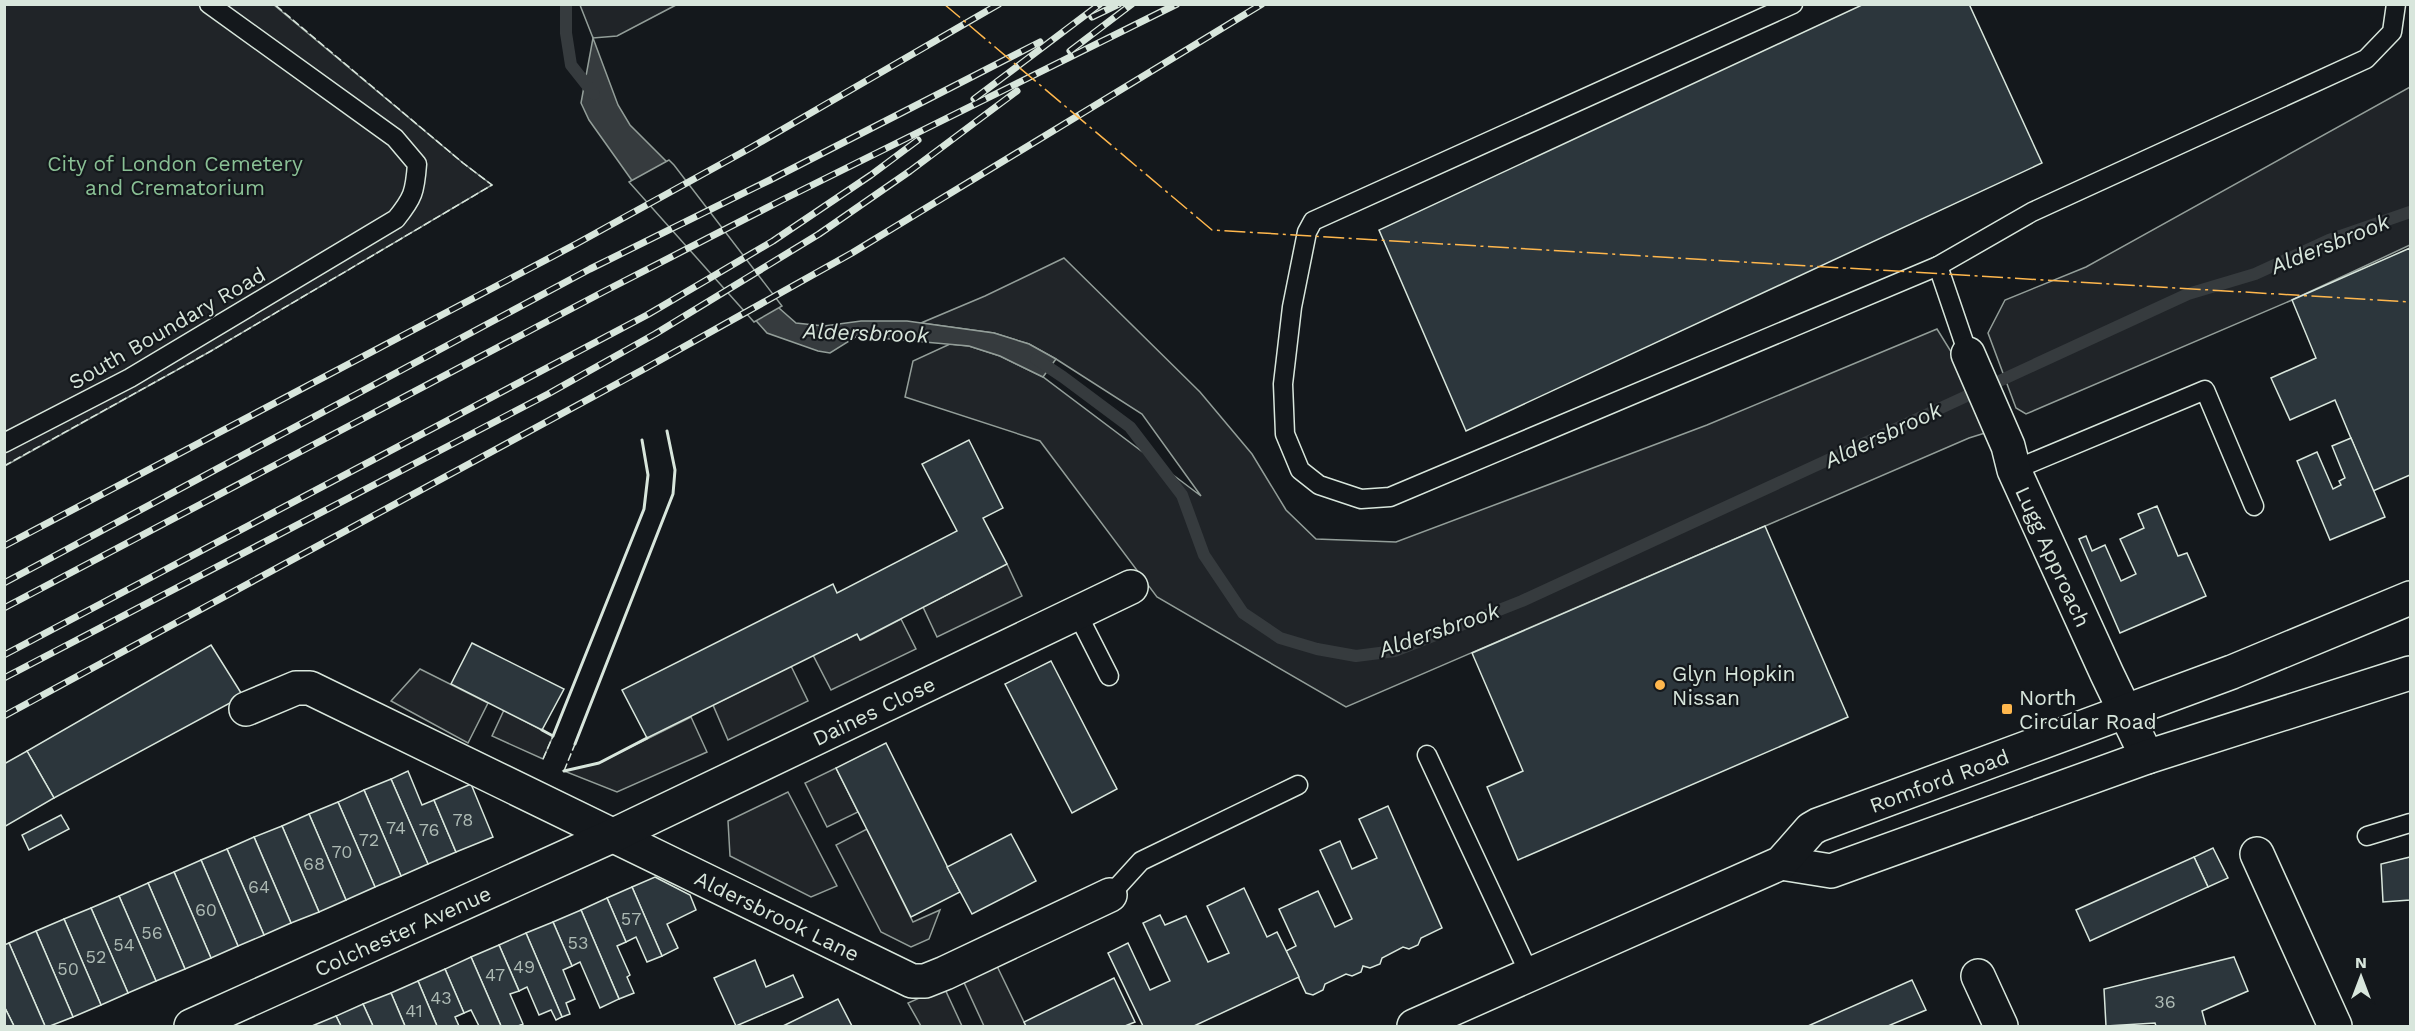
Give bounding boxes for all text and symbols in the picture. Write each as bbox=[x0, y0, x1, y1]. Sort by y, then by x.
park label: City of London Cemetery and Crematorium bbox=[47, 151, 303, 200]
water label: Aldersbrook bbox=[2266, 208, 2394, 280]
street label: South Boundary Road bbox=[64, 262, 270, 394]
water label: Aldersbrook bbox=[802, 318, 930, 348]
water label: Aldersbrook bbox=[1820, 397, 1946, 473]
street label: Lugg Approach bbox=[2011, 482, 2096, 631]
water label: Aldersbrook bbox=[1374, 597, 1504, 663]
place label: Glyn Hopkin Nissan bbox=[1672, 661, 1796, 710]
street label: Daines Close bbox=[808, 671, 939, 750]
marker: Glyn Hopkin Nissan bbox=[1653, 678, 1667, 692]
place label: North Circular Road bbox=[2019, 685, 2157, 734]
marker: North Circular Road bbox=[2000, 702, 2014, 716]
street label: Romford Road bbox=[1866, 743, 2012, 817]
house number: 78 bbox=[453, 809, 473, 830]
house number: 74 bbox=[386, 817, 406, 838]
house number: 76 bbox=[419, 819, 439, 840]
house number: 72 bbox=[359, 829, 379, 850]
house number: 70 bbox=[332, 841, 352, 862]
house number: 68 bbox=[303, 853, 325, 874]
street label: Aldersbrook Lane bbox=[691, 865, 864, 966]
house number: 64 bbox=[248, 876, 270, 897]
street label: Colchester Avenue bbox=[310, 880, 495, 981]
house number: 60 bbox=[195, 899, 217, 920]
house number: 57 bbox=[621, 908, 641, 929]
house number: 56 bbox=[141, 922, 163, 943]
house number: 53 bbox=[568, 932, 588, 953]
house number: 54 bbox=[113, 934, 135, 955]
house number: 52 bbox=[86, 946, 106, 967]
north arrow bbox=[2331, 947, 2391, 1007]
text: N bbox=[2355, 953, 2367, 972]
house number: 49 bbox=[513, 956, 535, 977]
house number: 50 bbox=[57, 958, 79, 979]
house number: 47 bbox=[485, 964, 505, 985]
house number: 43 bbox=[430, 987, 452, 1008]
house number: 36 bbox=[2154, 991, 2176, 1012]
house number: 41 bbox=[405, 1000, 423, 1021]

